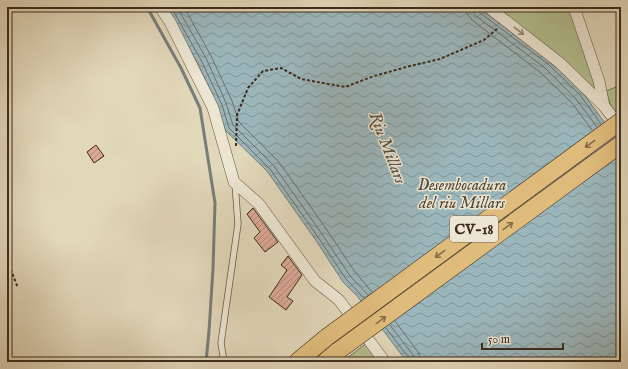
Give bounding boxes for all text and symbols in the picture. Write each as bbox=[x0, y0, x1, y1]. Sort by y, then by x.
one-way arrow bbox=[514, 26, 525, 35]
water label: Riu Millars bbox=[364, 109, 410, 187]
one-way arrow bbox=[584, 140, 595, 148]
park label: Desembocadura del riu Millars bbox=[418, 176, 506, 214]
road number: CV-18 bbox=[450, 216, 498, 242]
one-way arrow bbox=[502, 222, 513, 231]
one-way arrow bbox=[434, 250, 445, 258]
one-way arrow bbox=[375, 316, 386, 324]
scale bar bbox=[482, 325, 563, 351]
text: 50 m bbox=[488, 332, 510, 347]

